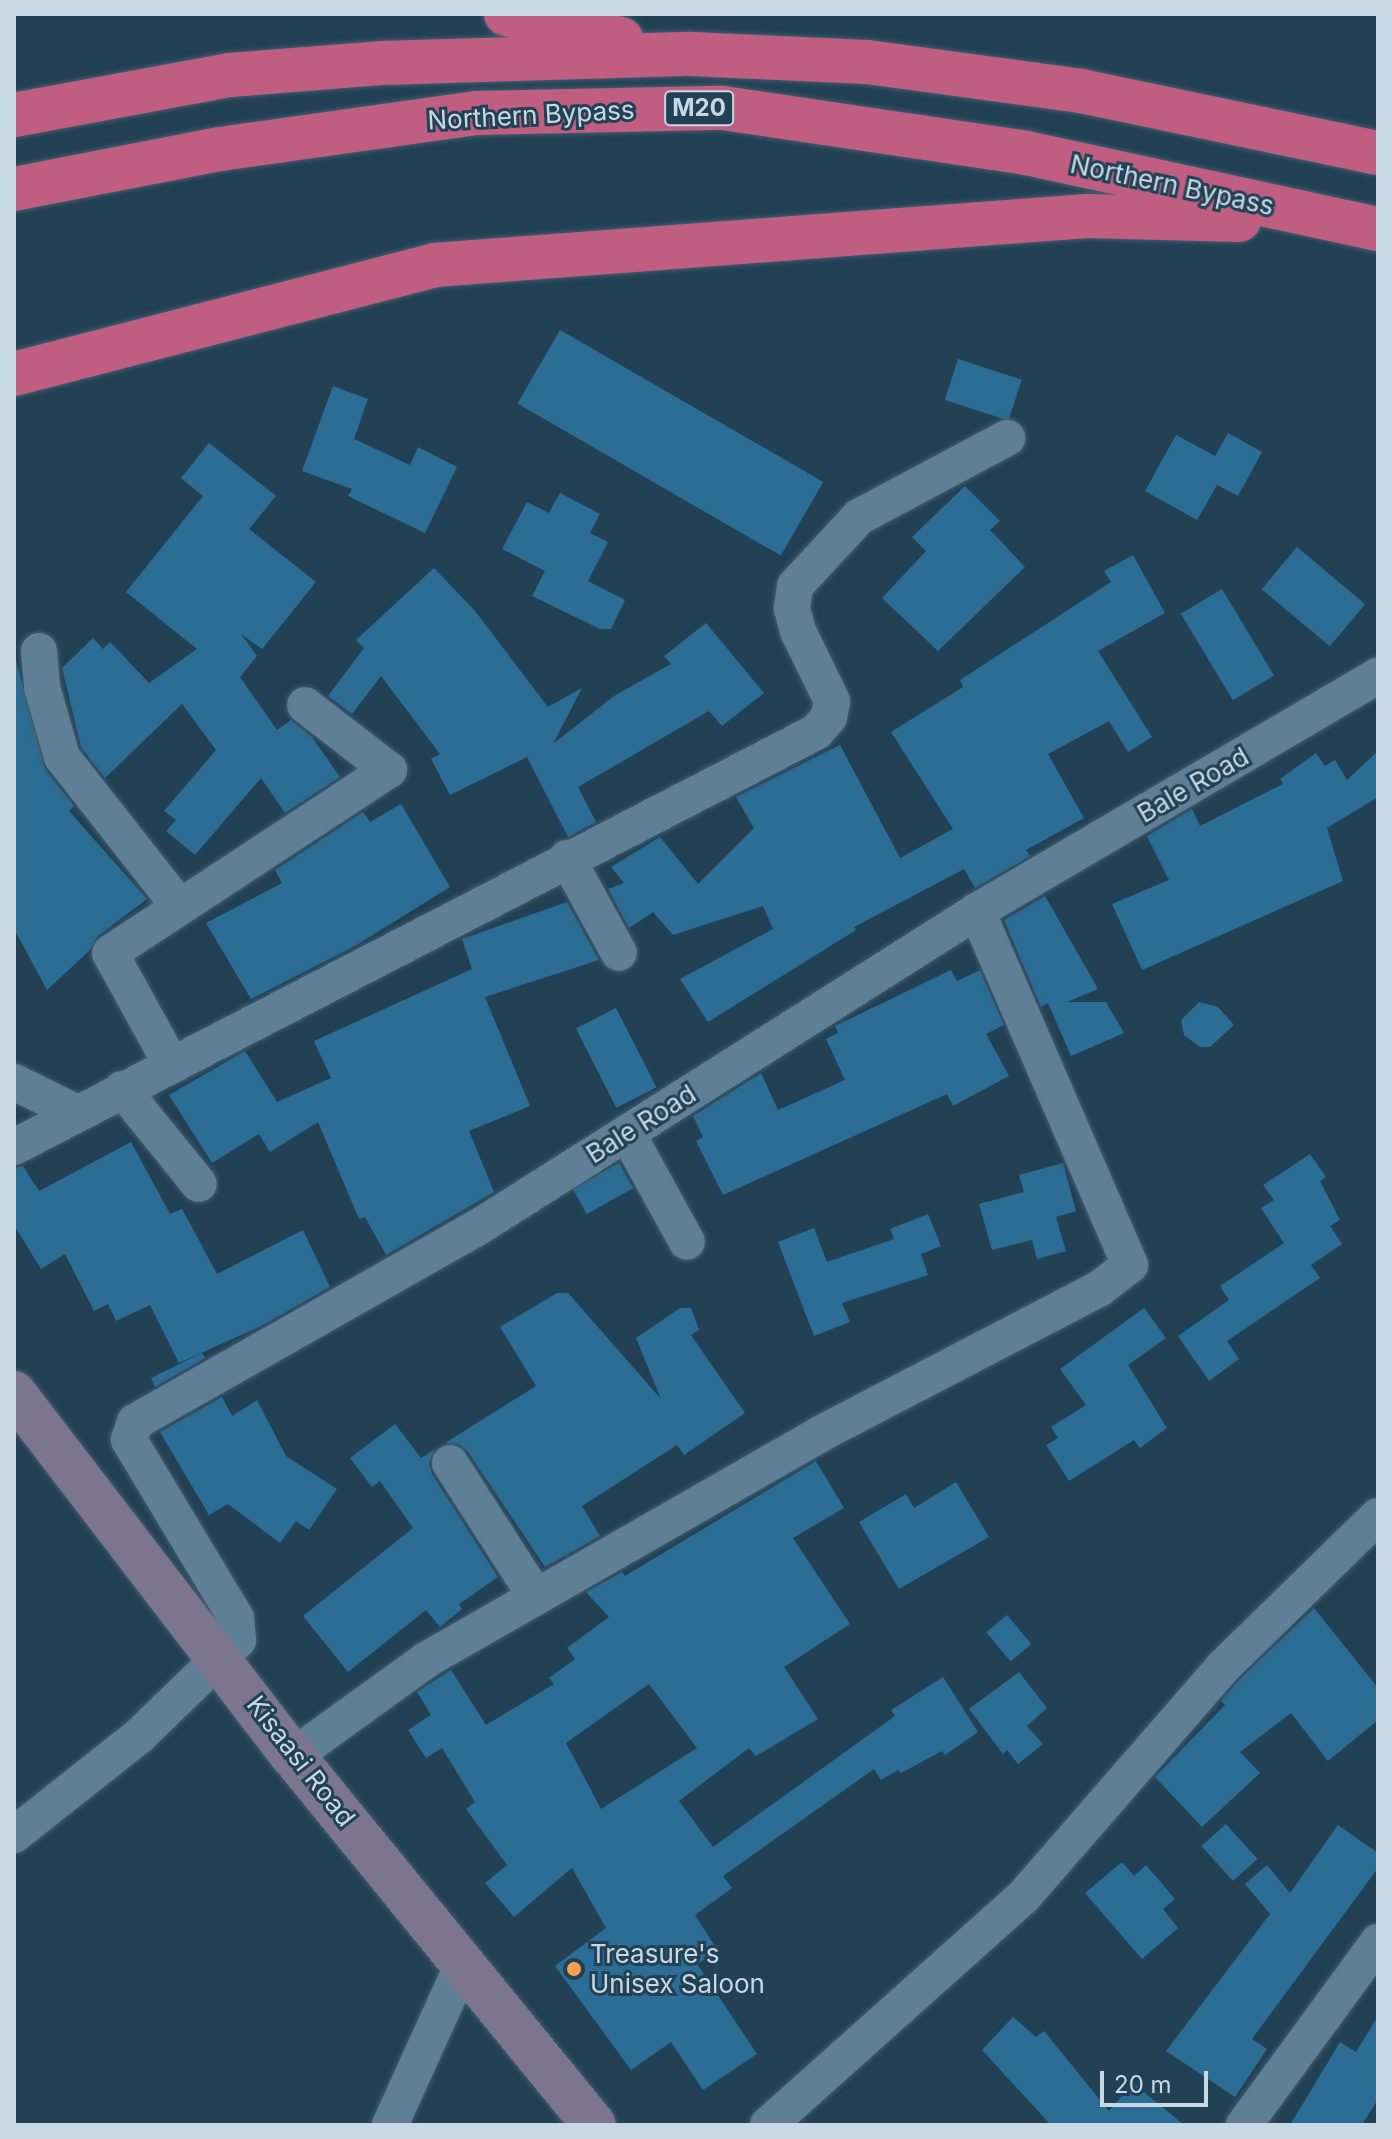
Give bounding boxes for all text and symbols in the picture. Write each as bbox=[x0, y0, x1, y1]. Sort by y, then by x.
road number: M20 bbox=[663, 88, 735, 128]
street label: Northern Bypass bbox=[427, 94, 635, 136]
street label: Northern Bypass bbox=[1067, 148, 1277, 222]
street label: Bale Road bbox=[1132, 741, 1254, 829]
street label: Bale Road bbox=[581, 1078, 701, 1170]
street label: Kisaasi Road bbox=[240, 1689, 362, 1833]
place label: Treasure's Unisex Saloon bbox=[590, 1938, 765, 2000]
marker: Treasure's Unisex Saloon bbox=[565, 1960, 583, 1978]
scale bar bbox=[1104, 2055, 1212, 2105]
text: 20 m bbox=[1114, 2070, 1172, 2099]

